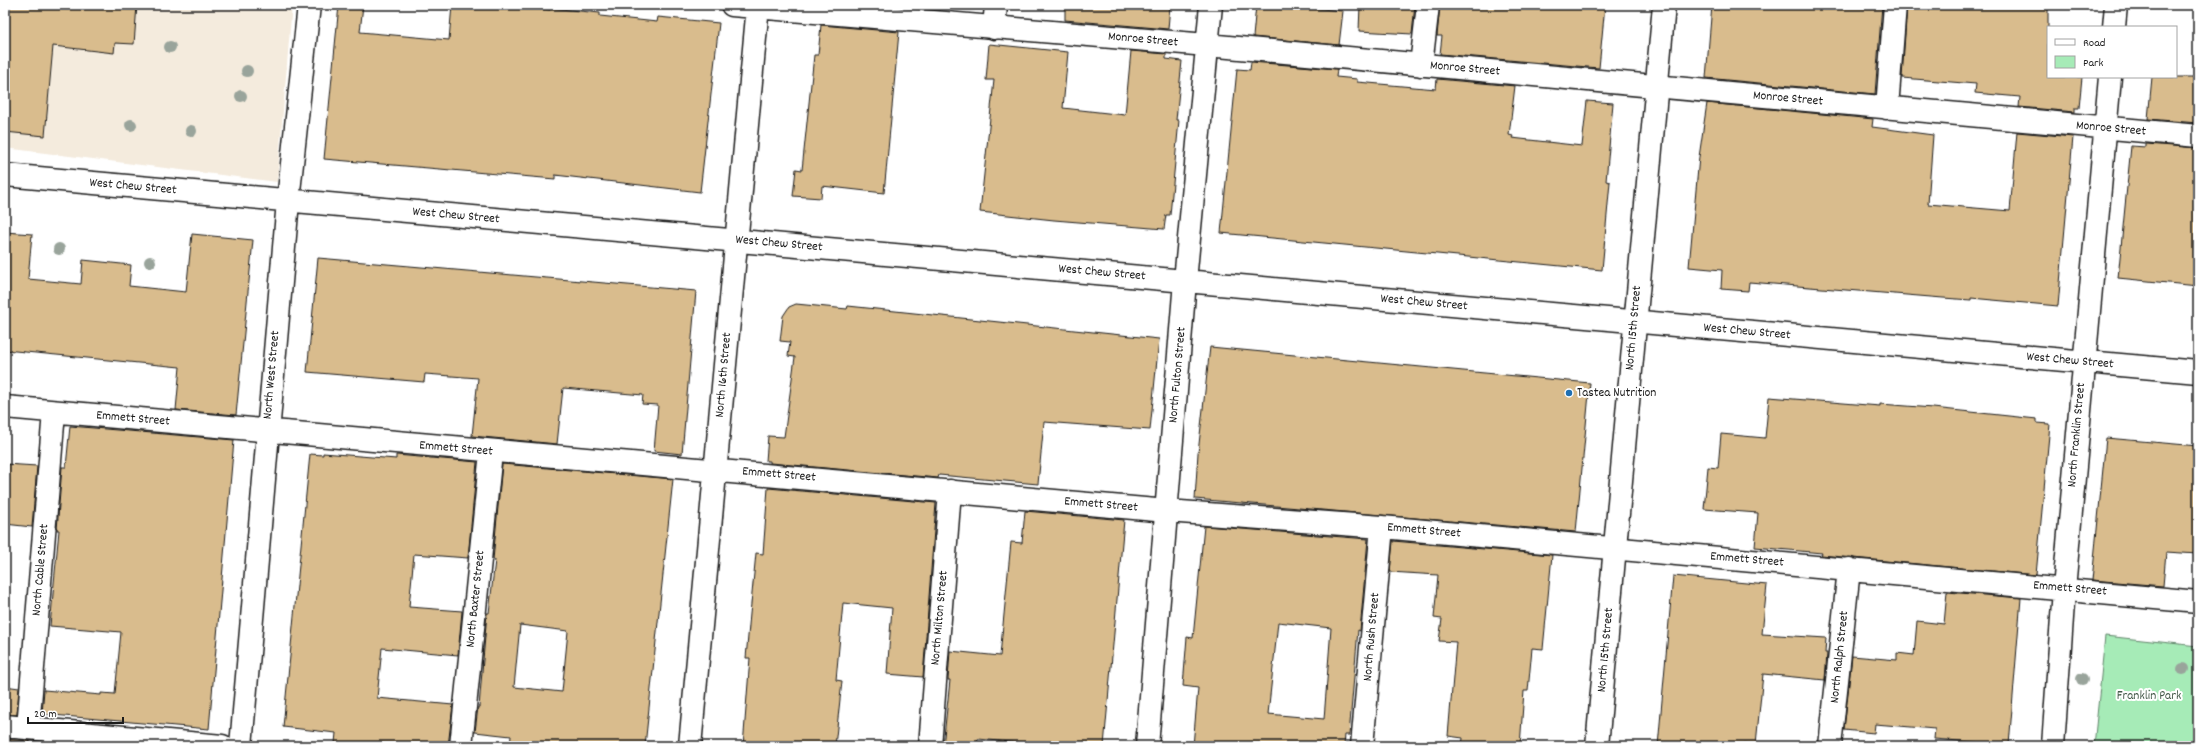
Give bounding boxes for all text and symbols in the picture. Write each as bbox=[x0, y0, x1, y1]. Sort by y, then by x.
legend bbox=[2047, 26, 2177, 78]
street label: Monroe Street bbox=[1107, 27, 1179, 53]
text: Road bbox=[2083, 35, 2105, 52]
text: Park bbox=[2083, 55, 2104, 72]
street label: Monroe Street bbox=[1429, 56, 1501, 82]
street label: Monroe Street bbox=[1752, 86, 1824, 112]
street label: Monroe Street bbox=[2075, 116, 2147, 142]
street label: West Chew Street bbox=[89, 174, 178, 200]
street label: West Chew Street bbox=[412, 203, 501, 229]
street label: West Chew Street bbox=[735, 231, 824, 257]
street label: West Chew Street bbox=[1058, 260, 1147, 286]
street label: North 15th Street bbox=[1621, 285, 1647, 371]
street label: West Chew Street bbox=[1380, 290, 1469, 316]
street label: West Chew Street bbox=[1703, 319, 1792, 345]
street label: North Fulton Street bbox=[1164, 326, 1192, 424]
street label: North West Street bbox=[259, 330, 285, 420]
street label: North 16th Street bbox=[711, 331, 737, 418]
street label: West Chew Street bbox=[2026, 348, 2115, 374]
street label: North Franklin Street bbox=[2063, 382, 2091, 488]
place label: Tastea Nutrition bbox=[1577, 384, 1656, 403]
marker: Tastea Nutrition bbox=[1564, 388, 1574, 398]
street label: Emmett Street bbox=[95, 406, 171, 432]
street label: Emmett Street bbox=[418, 436, 494, 462]
street label: Emmett Street bbox=[741, 462, 817, 488]
street label: Emmett Street bbox=[1063, 492, 1139, 518]
street label: Emmett Street bbox=[1386, 518, 1462, 544]
street label: North Cable Street bbox=[28, 523, 55, 617]
street label: Emmett Street bbox=[1709, 547, 1785, 573]
street label: North Baxter Street bbox=[461, 549, 491, 649]
street label: North Milton Street bbox=[926, 570, 954, 666]
street label: Emmett Street bbox=[2032, 576, 2108, 602]
street label: North Rush Street bbox=[1359, 592, 1385, 682]
street label: North 15th Street bbox=[1593, 607, 1619, 693]
street label: North Ralph Street bbox=[1826, 610, 1854, 704]
park label: Franklin Park bbox=[2117, 687, 2181, 706]
scale bar bbox=[28, 699, 123, 725]
text: 20 m bbox=[34, 706, 57, 723]

